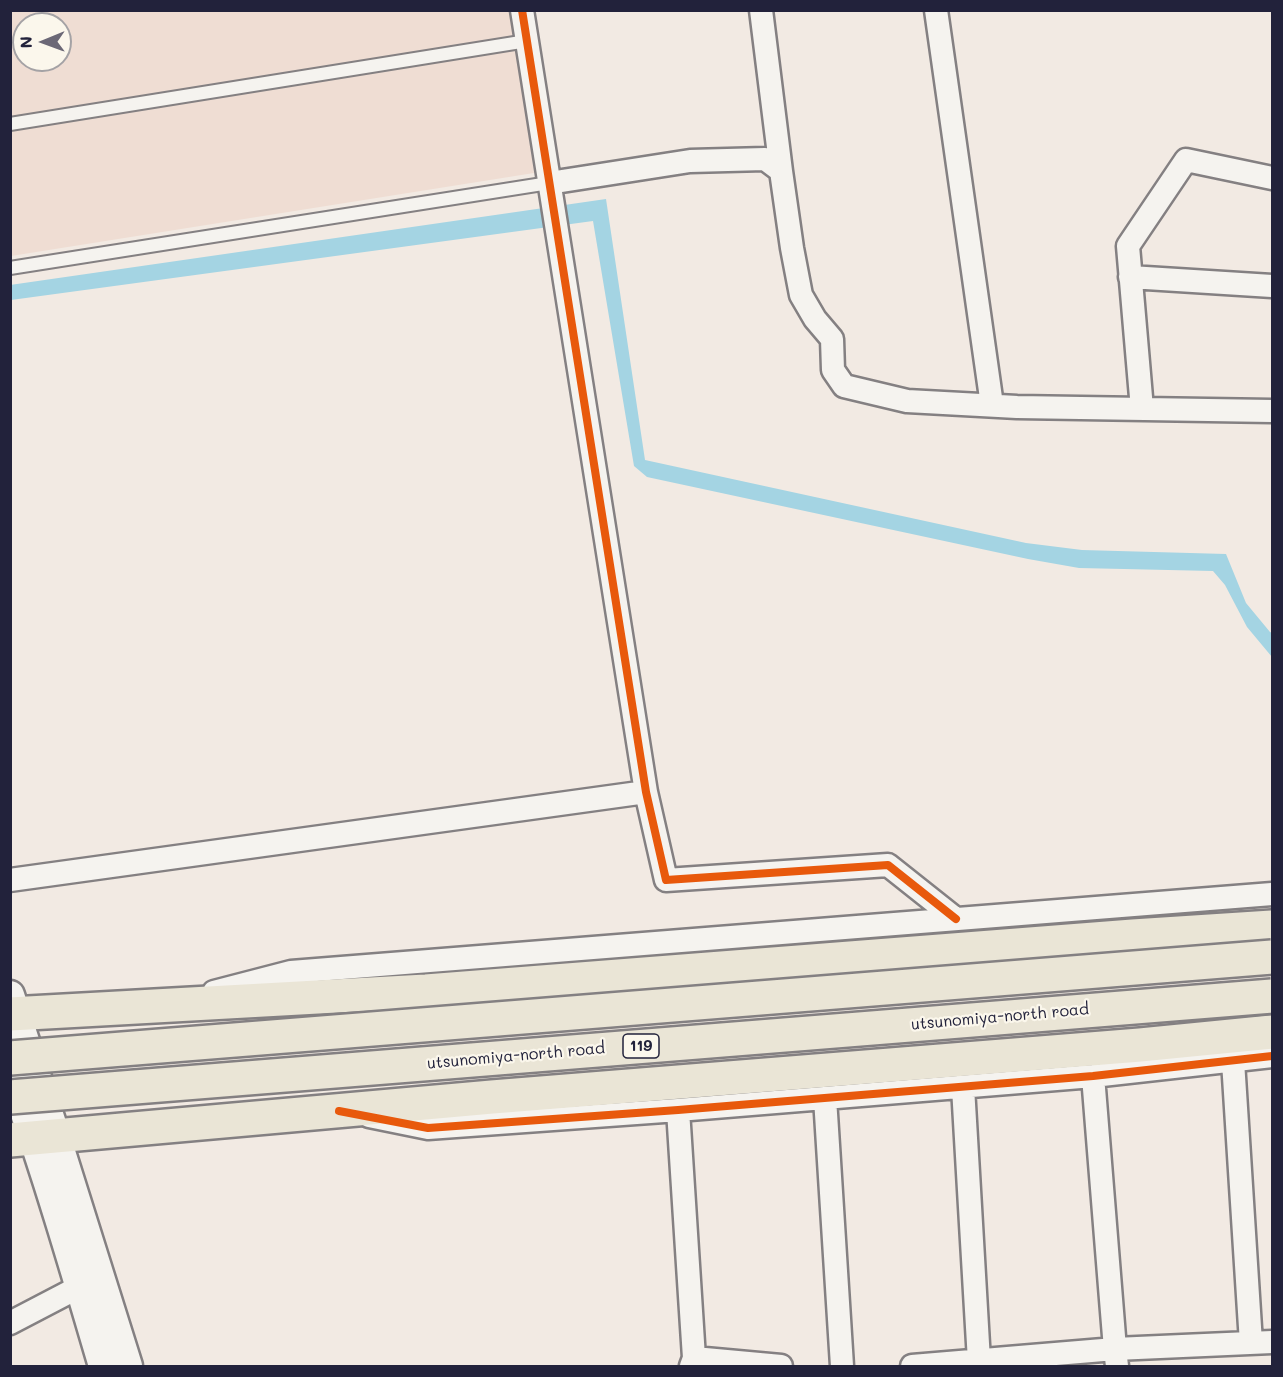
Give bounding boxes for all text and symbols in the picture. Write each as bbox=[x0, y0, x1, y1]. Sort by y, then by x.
north arrow bbox=[12, 12, 72, 72]
text: N bbox=[15, 36, 36, 49]
street label: utsunomiya-north road bbox=[910, 1000, 1090, 1034]
road number: 119 bbox=[623, 1034, 659, 1058]
street label: utsunomiya-north road bbox=[426, 1039, 606, 1073]

